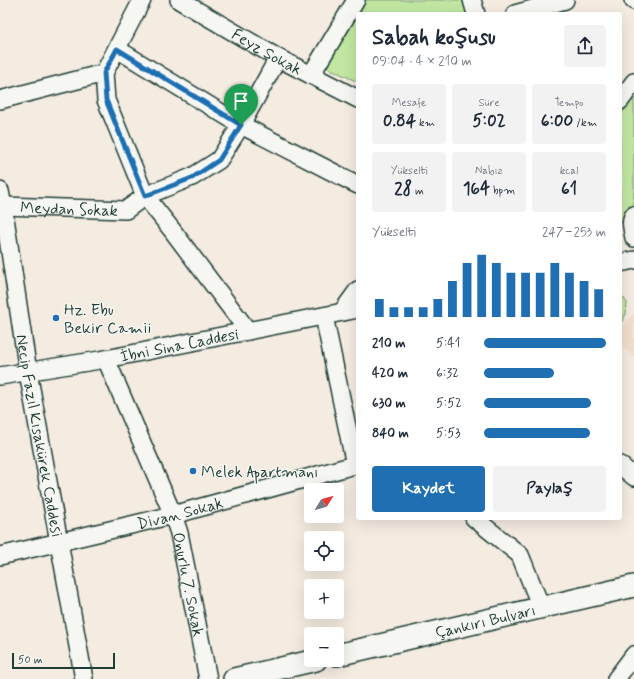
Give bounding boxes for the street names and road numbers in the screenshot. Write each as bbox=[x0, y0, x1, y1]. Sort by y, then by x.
street label: Feyz Sokak bbox=[228, 24, 305, 81]
street label: Meydan Sokak bbox=[20, 198, 118, 222]
street label: İbni Sina Caddesi bbox=[119, 324, 241, 368]
street label: Necip Fazıl Kısakürek Caddesi bbox=[11, 333, 67, 539]
street label: Divan Sokak bbox=[135, 493, 226, 535]
street label: Onurlu 7. Sokak bbox=[167, 531, 208, 639]
street label: Çankırı Bulvarı bbox=[433, 600, 538, 644]

